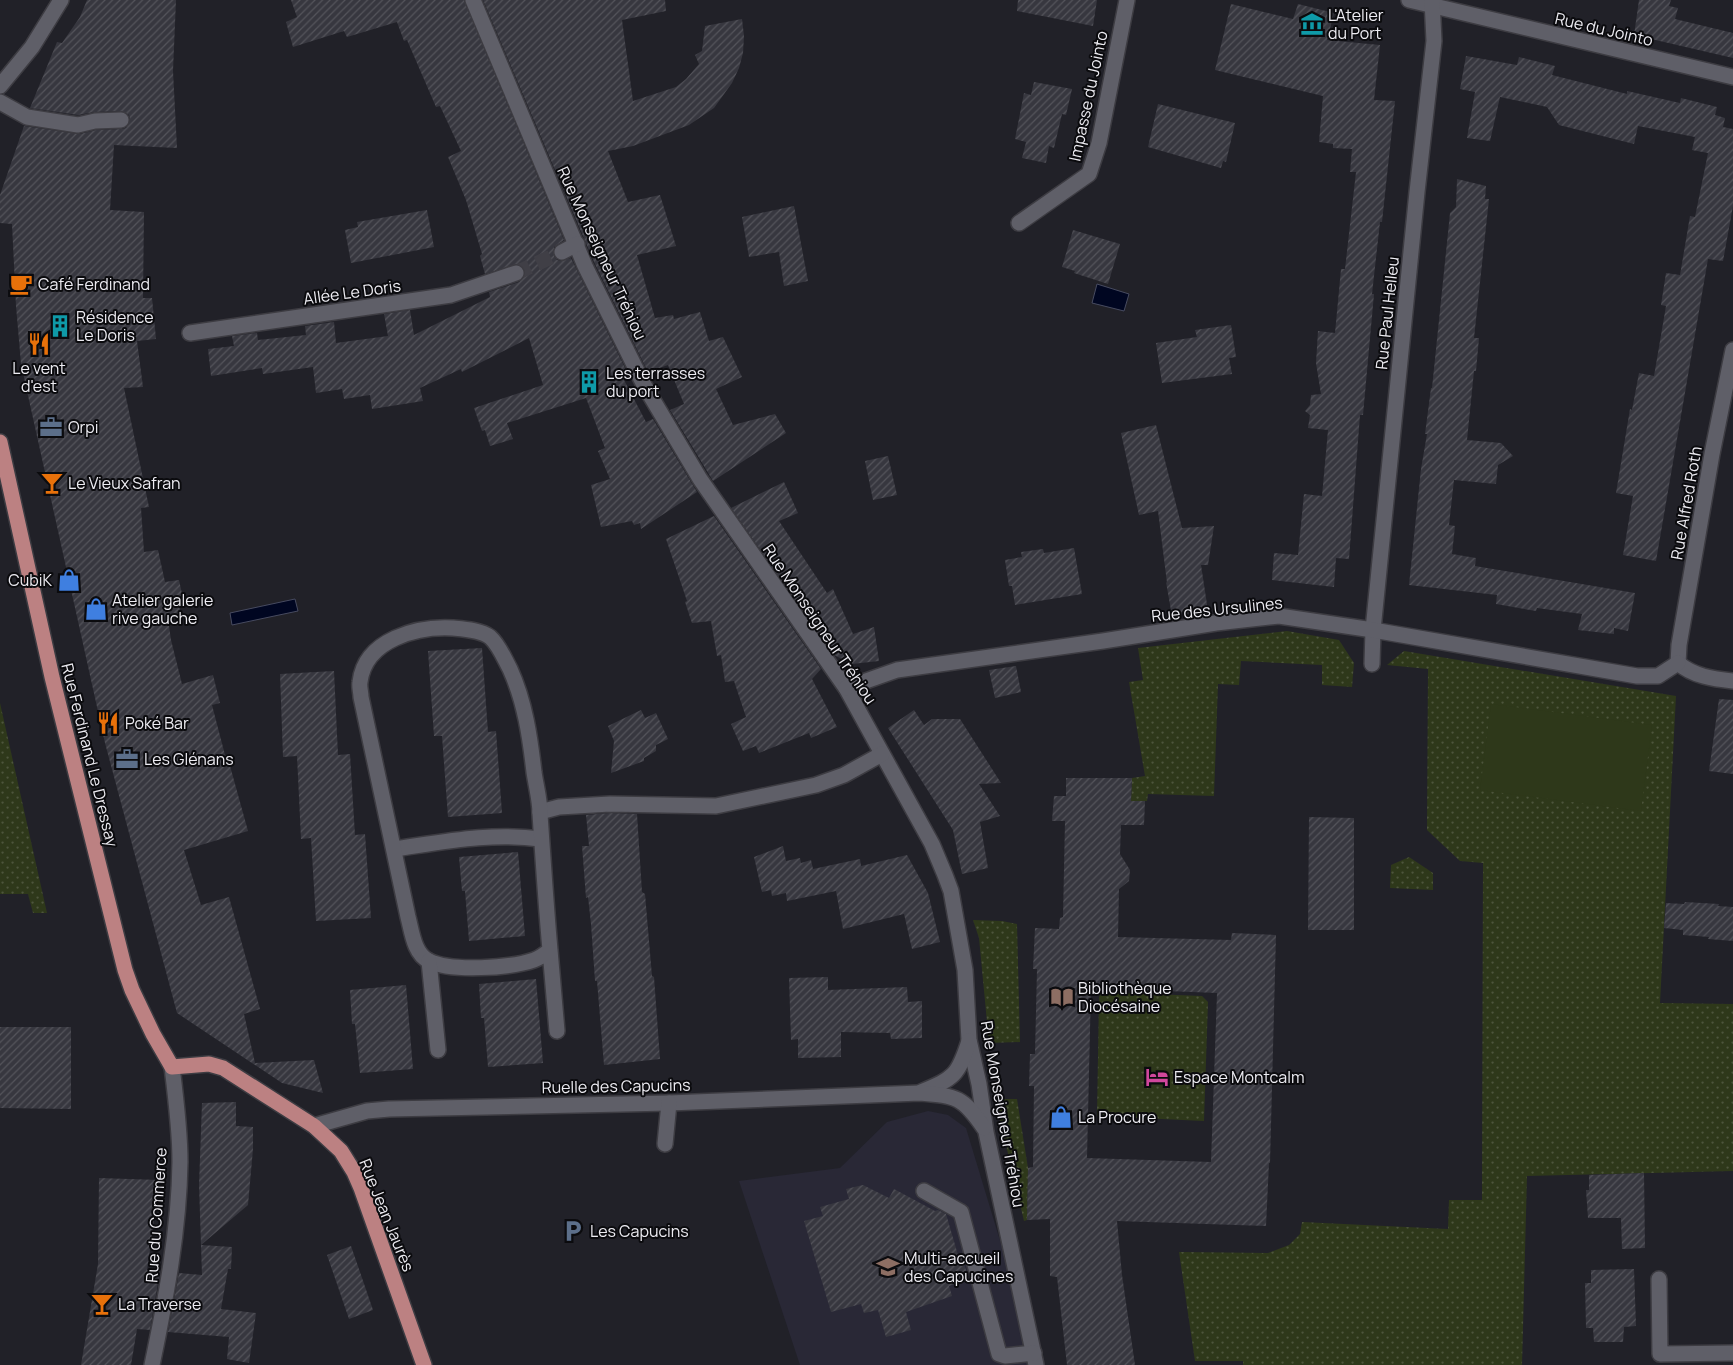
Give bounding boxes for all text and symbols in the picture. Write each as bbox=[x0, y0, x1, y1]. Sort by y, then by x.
place label: L'Atelier du Port bbox=[1328, 4, 1384, 44]
street label: Rue du Jointo bbox=[1553, 7, 1655, 51]
museum icon: L'Atelier du Port bbox=[1299, 11, 1325, 37]
street label: Impasse du Jointo bbox=[1063, 29, 1113, 163]
street label: Rue Monseigneur Tréhiou bbox=[552, 163, 652, 343]
street label: Rue Paul Helleu bbox=[1370, 255, 1404, 371]
cafe icon: Café Ferdinand bbox=[8, 271, 34, 297]
place label: Café Ferdinand bbox=[38, 273, 150, 295]
street label: Allée Le Doris bbox=[302, 274, 402, 310]
place label: Résidence Le Doris bbox=[76, 306, 154, 346]
building icon: Résidence Le Doris bbox=[47, 313, 73, 339]
restaurant icon: Le vent d'est bbox=[26, 331, 52, 357]
place label: Le vent d'est bbox=[12, 357, 66, 397]
place label: Les terrasses du port bbox=[606, 362, 705, 402]
building icon: Les terrasses du port bbox=[576, 369, 602, 395]
office icon: Orpi bbox=[38, 414, 64, 440]
place label: Orpi bbox=[68, 416, 99, 438]
street label: Rue Alfred Roth bbox=[1665, 445, 1707, 561]
bar icon: Le Vieux Safran bbox=[39, 470, 65, 496]
place label: Le Vieux Safran bbox=[68, 472, 181, 494]
street label: Rue Monseigneur Tréhiou bbox=[758, 540, 882, 708]
shop icon: CubiK bbox=[56, 567, 82, 593]
place label: CubiK bbox=[8, 569, 53, 591]
place label: Atelier galerie rive gauche bbox=[112, 589, 213, 629]
street label: Rue des Ursulines bbox=[1150, 591, 1284, 627]
shop icon: Atelier galerie rive gauche bbox=[83, 596, 109, 622]
street label: Rue Ferdinand Le Dressay bbox=[56, 661, 124, 850]
restaurant icon: Poké Bar bbox=[95, 710, 121, 736]
place label: Poké Bar bbox=[125, 712, 189, 734]
office icon: Les Glénans bbox=[114, 746, 140, 772]
place label: Les Glénans bbox=[144, 748, 234, 770]
place label: Bibliothèque Diocésaine bbox=[1078, 977, 1172, 1017]
library icon: Bibliothèque Diocésaine bbox=[1049, 984, 1075, 1010]
street label: Rue Monseigneur Tréhiou bbox=[976, 1019, 1030, 1209]
hotel icon: Espace Montcalm bbox=[1144, 1064, 1170, 1090]
place label: Espace Montcalm bbox=[1174, 1066, 1305, 1088]
street label: Ruelle des Capucins bbox=[541, 1074, 691, 1098]
shop icon: La Procure bbox=[1048, 1104, 1074, 1130]
place label: La Procure bbox=[1078, 1106, 1156, 1128]
street label: Rue du Commerce bbox=[140, 1147, 172, 1283]
street label: Rue Jean Jaurès bbox=[354, 1155, 420, 1275]
parking icon: Les Capucins bbox=[560, 1218, 586, 1244]
place label: Les Capucins bbox=[590, 1220, 689, 1242]
place label: Multi-accueil des Capucines bbox=[904, 1247, 1013, 1287]
school or university icon: Multi-accueil des Capucines bbox=[875, 1254, 901, 1280]
bar icon: La Traverse bbox=[89, 1291, 115, 1317]
place label: La Traverse bbox=[118, 1293, 201, 1315]

